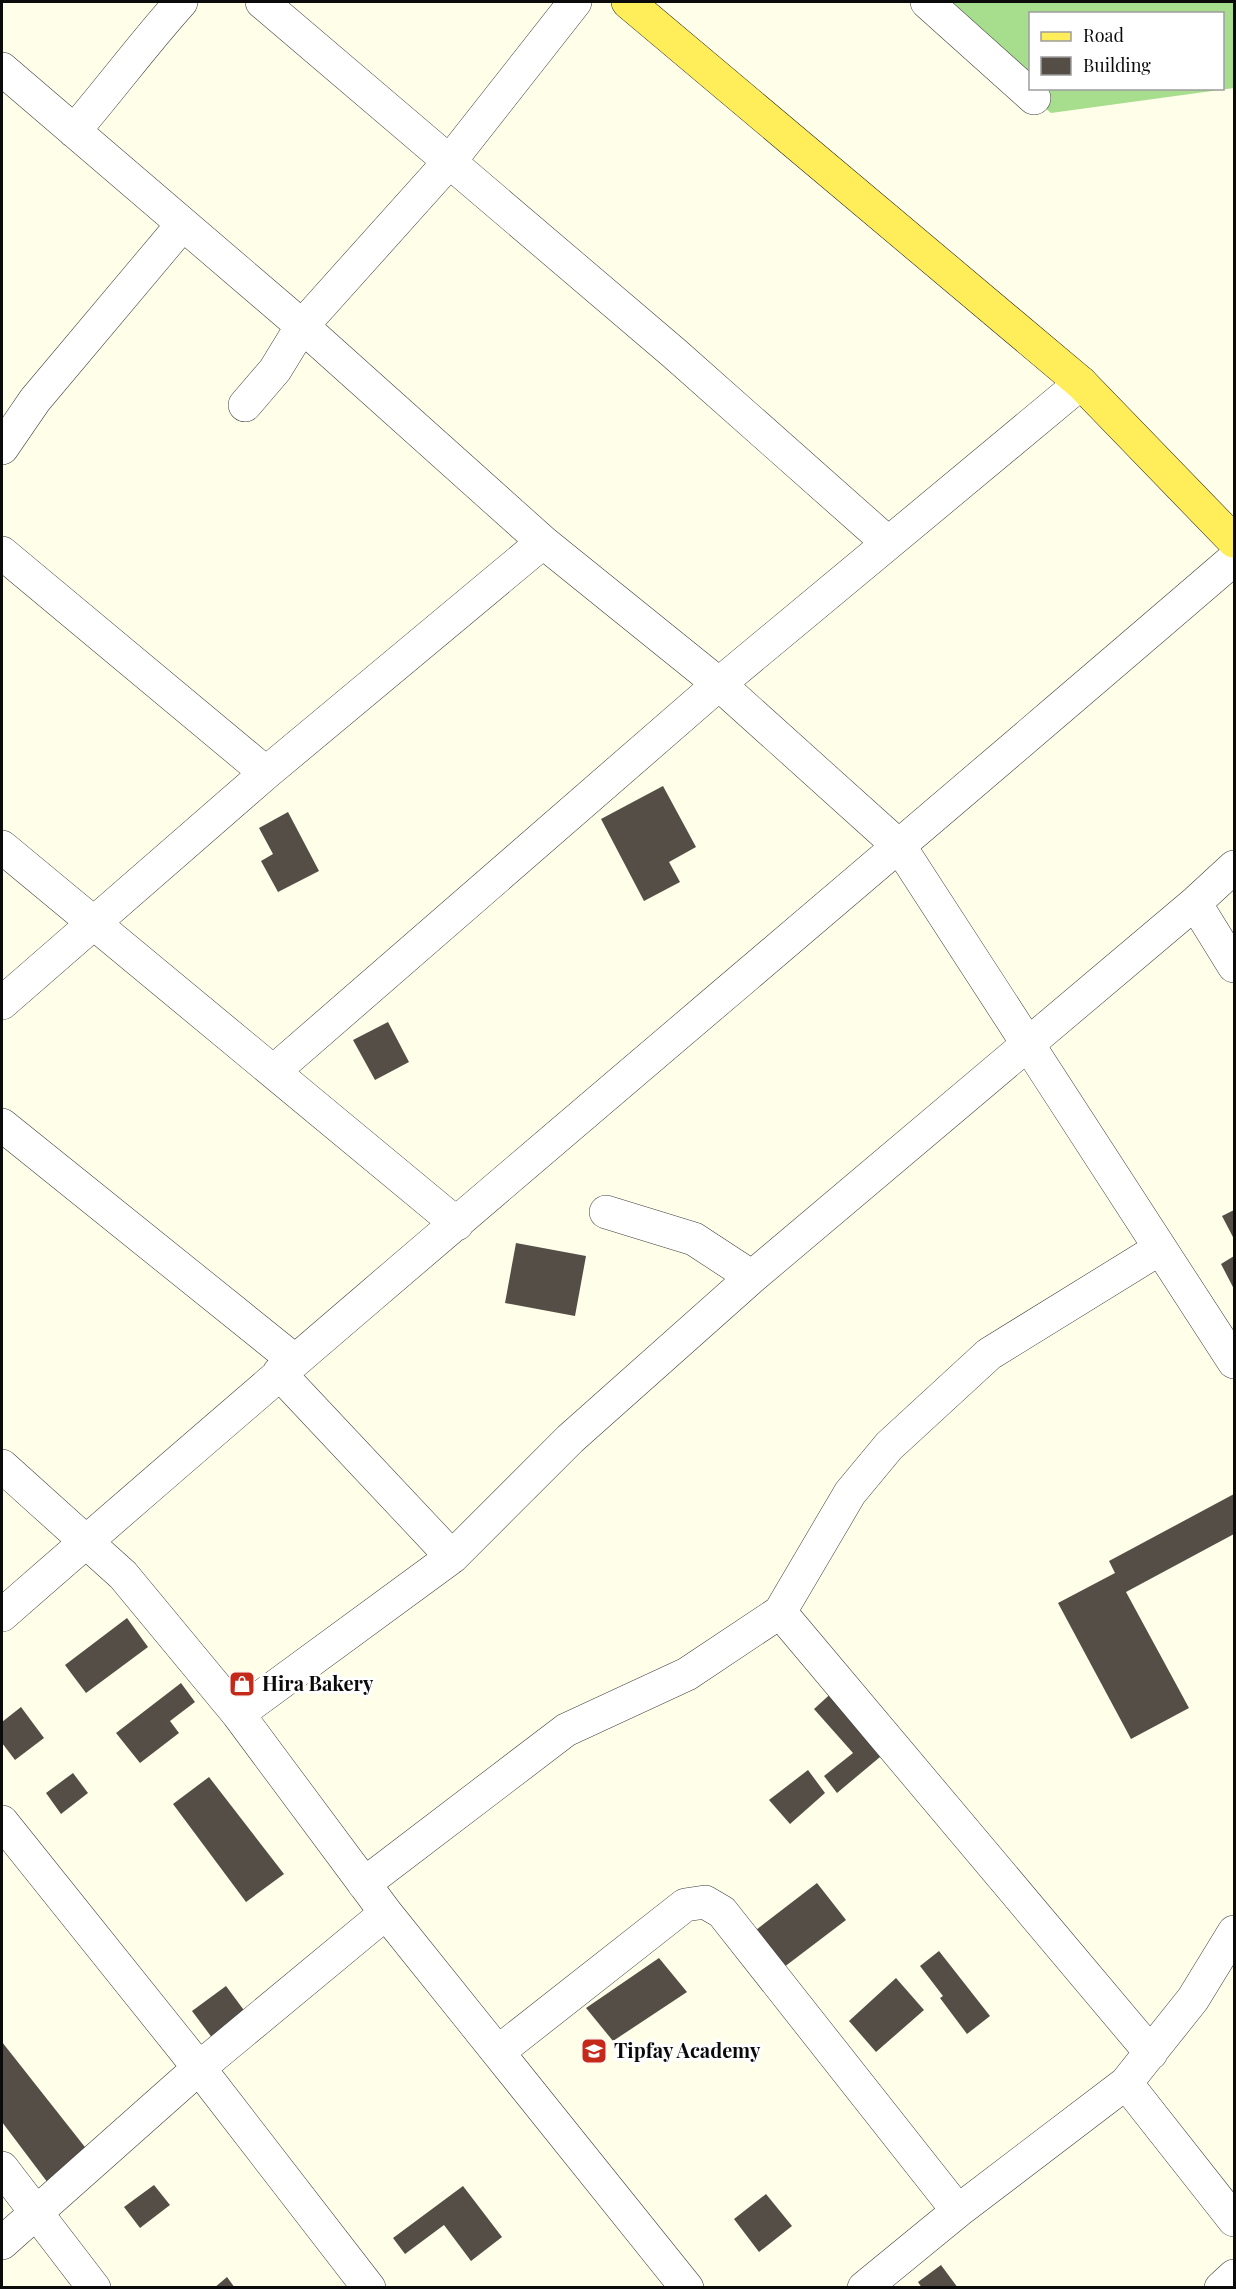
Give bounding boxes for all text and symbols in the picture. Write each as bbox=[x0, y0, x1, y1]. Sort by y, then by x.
legend bbox=[1029, 12, 1224, 90]
text: Road bbox=[1083, 23, 1124, 47]
text: Building bbox=[1083, 53, 1151, 77]
shop icon: Hira Bakery bbox=[227, 1669, 257, 1699]
place label: Hira Bakery bbox=[262, 1669, 374, 1696]
school or university icon: Tipfay Academy bbox=[579, 2036, 609, 2066]
place label: Tipfay Academy bbox=[614, 2036, 761, 2063]

